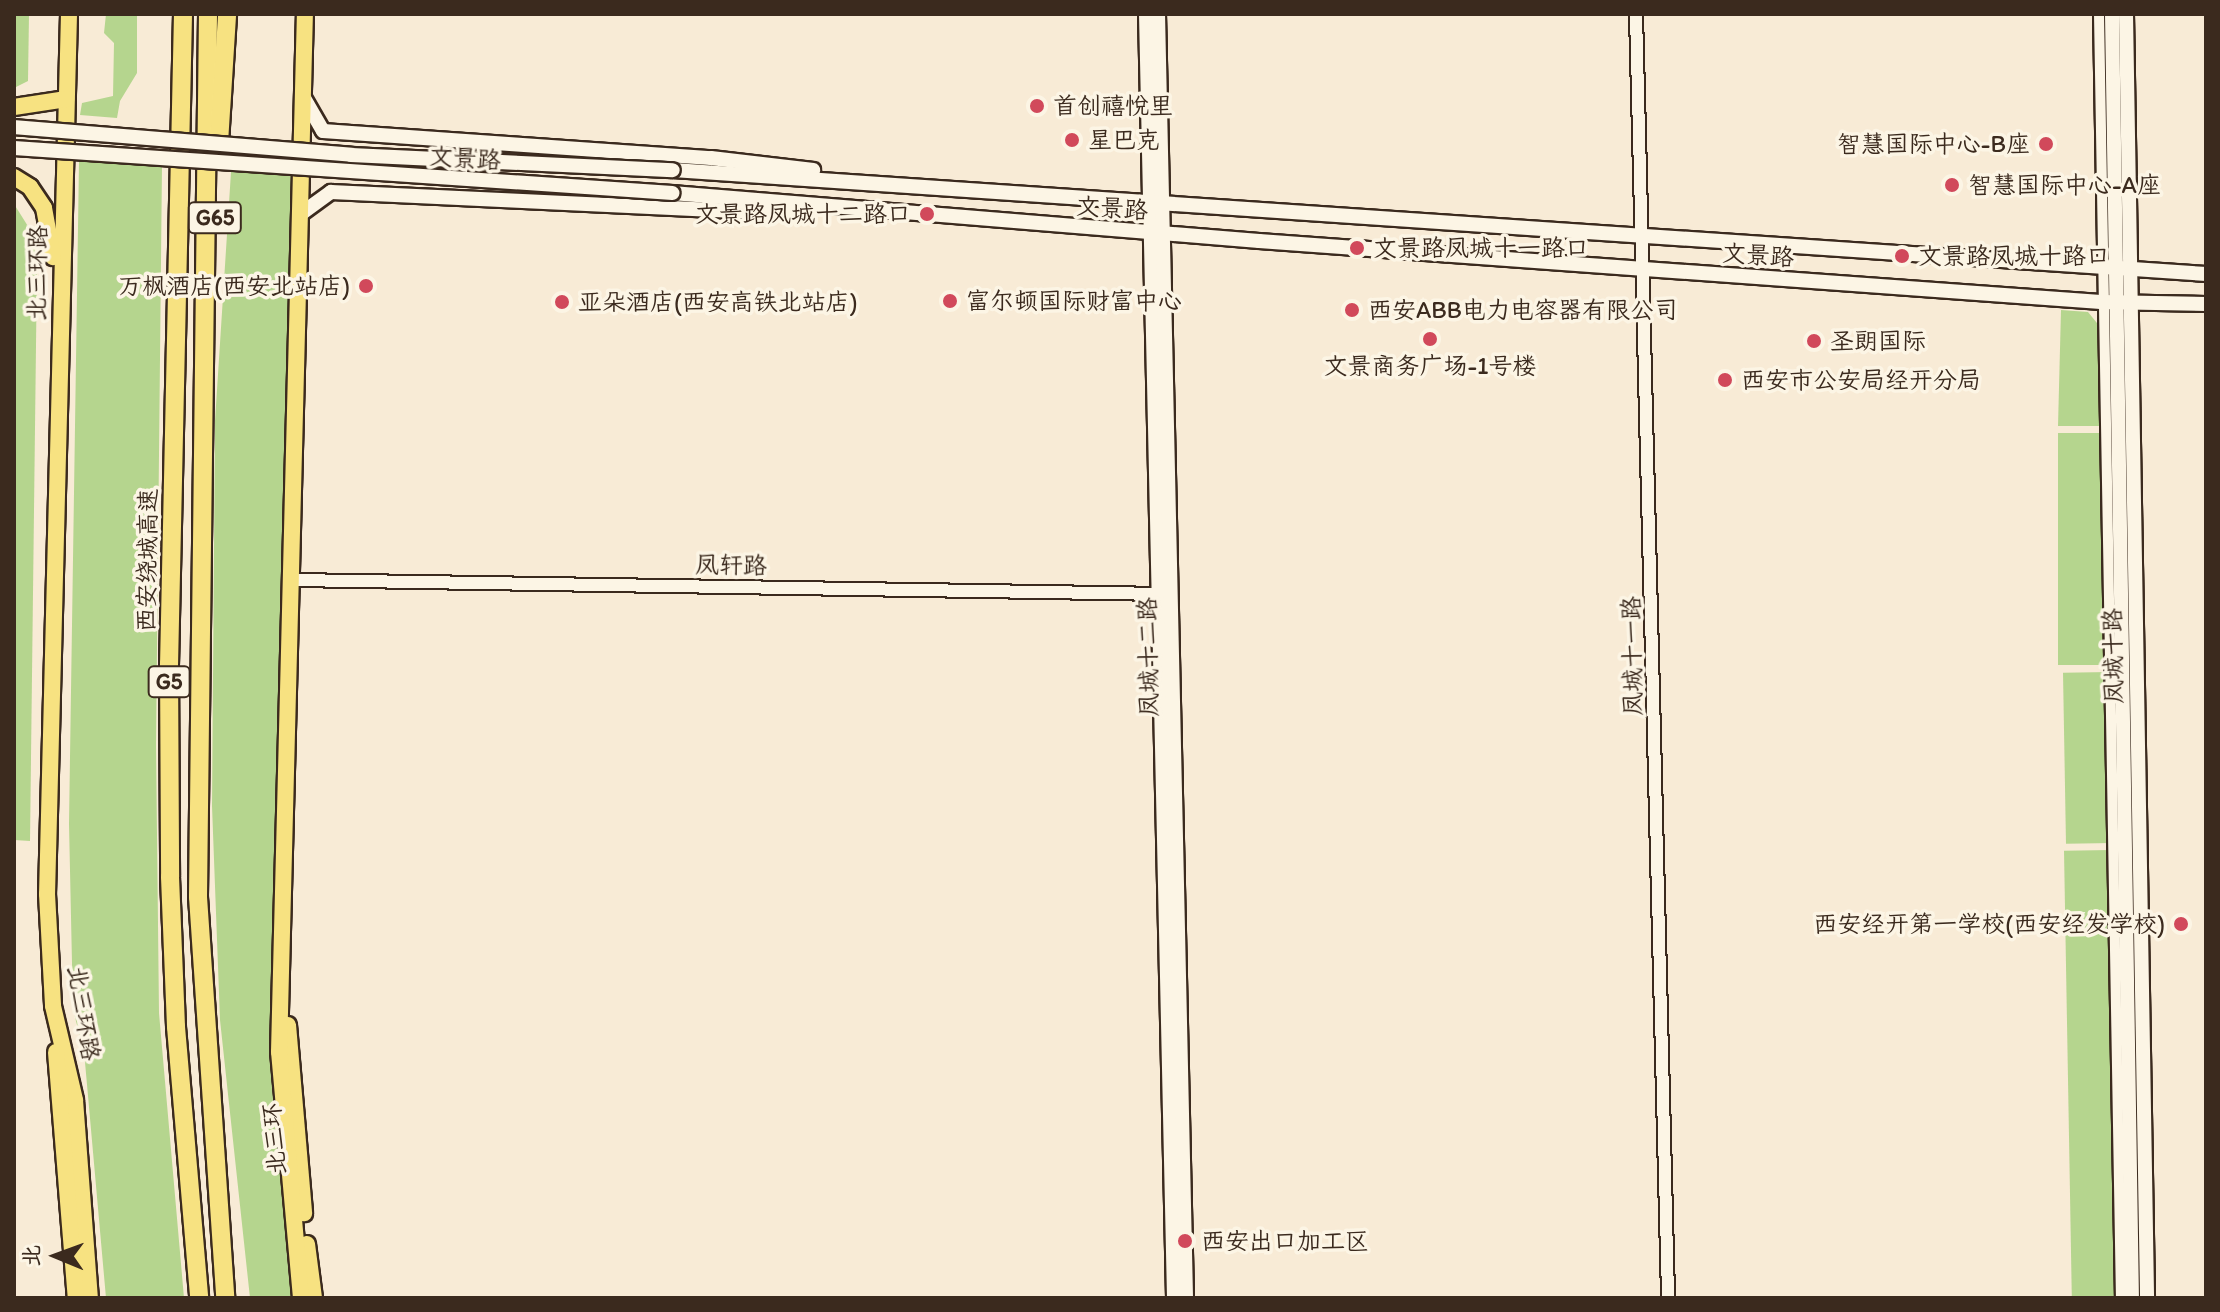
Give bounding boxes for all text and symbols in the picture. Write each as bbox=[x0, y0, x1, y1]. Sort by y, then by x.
place label: 首创禧悦里 bbox=[1053, 92, 1173, 120]
marker: 首创禧悦里 bbox=[1028, 97, 1046, 115]
place label: 星巴克 bbox=[1088, 126, 1160, 154]
place label: 智慧国际中心-B座 bbox=[1837, 130, 2030, 158]
marker: 星巴克 bbox=[1063, 131, 1081, 149]
marker: 智慧国际中心-B座 bbox=[2037, 135, 2055, 153]
street label: 文景路 bbox=[428, 141, 502, 175]
place label: 智慧国际中心-A座 bbox=[1968, 171, 2161, 199]
marker: 智慧国际中心-A座 bbox=[1943, 176, 1961, 194]
street label: 文景路 bbox=[1075, 191, 1149, 225]
road number: G65 bbox=[187, 200, 243, 236]
place label: 文景路凤城十二路口 bbox=[695, 200, 911, 228]
marker: 文景路凤城十二路口 bbox=[918, 205, 936, 223]
street label: 北三环路 bbox=[22, 225, 52, 321]
place label: 文景路凤城十一路口 bbox=[1373, 234, 1589, 262]
street label: 文景路 bbox=[1721, 238, 1795, 272]
marker: 文景路凤城十一路口 bbox=[1348, 239, 1366, 257]
place label: 文景路凤城十路口 bbox=[1918, 242, 2110, 270]
marker: 文景路凤城十路口 bbox=[1893, 247, 1911, 265]
place label: 万枫酒店(西安北站店) bbox=[118, 272, 350, 300]
marker: 万枫酒店(西安北站店) bbox=[357, 277, 375, 295]
place label: 富尔顿国际财富中心 bbox=[966, 287, 1182, 315]
place label: 亚朵酒店(西安高铁北站店) bbox=[578, 288, 858, 316]
marker: 富尔顿国际财富中心 bbox=[941, 292, 959, 310]
marker: 亚朵酒店(西安高铁北站店) bbox=[553, 293, 571, 311]
place label: 西安ABB电力电容器有限公司 bbox=[1368, 296, 1678, 324]
marker: 西安ABB电力电容器有限公司 bbox=[1343, 301, 1361, 319]
place label: 圣朗国际 bbox=[1830, 327, 1926, 355]
marker: 文景商务广场-1号楼 bbox=[1421, 330, 1439, 348]
marker: 圣朗国际 bbox=[1805, 332, 1823, 350]
place label: 文景商务广场-1号楼 bbox=[1324, 352, 1536, 380]
place label: 西安市公安局经开分局 bbox=[1741, 366, 1981, 394]
marker: 西安市公安局经开分局 bbox=[1716, 371, 1734, 389]
street label: 西安绕城高速 bbox=[131, 488, 163, 632]
street label: 凤轩路 bbox=[695, 550, 767, 580]
street label: 凤城十一路 bbox=[1617, 596, 1647, 716]
street label: 凤城十二路 bbox=[1133, 597, 1163, 717]
street label: 凤城十路 bbox=[2098, 608, 2128, 704]
road number: G5 bbox=[147, 664, 191, 700]
place label: 西安经开第一学校(西安经发学校) bbox=[1813, 910, 2165, 938]
marker: 西安经开第一学校(西安经发学校) bbox=[2172, 915, 2190, 933]
street label: 北三环路 bbox=[62, 963, 106, 1063]
street label: 北三环 bbox=[257, 1102, 291, 1176]
north arrow bbox=[16, 1216, 96, 1296]
place label: 西安出口加工区 bbox=[1201, 1227, 1369, 1255]
marker: 西安出口加工区 bbox=[1176, 1232, 1194, 1250]
text: 北 bbox=[18, 1244, 45, 1267]

